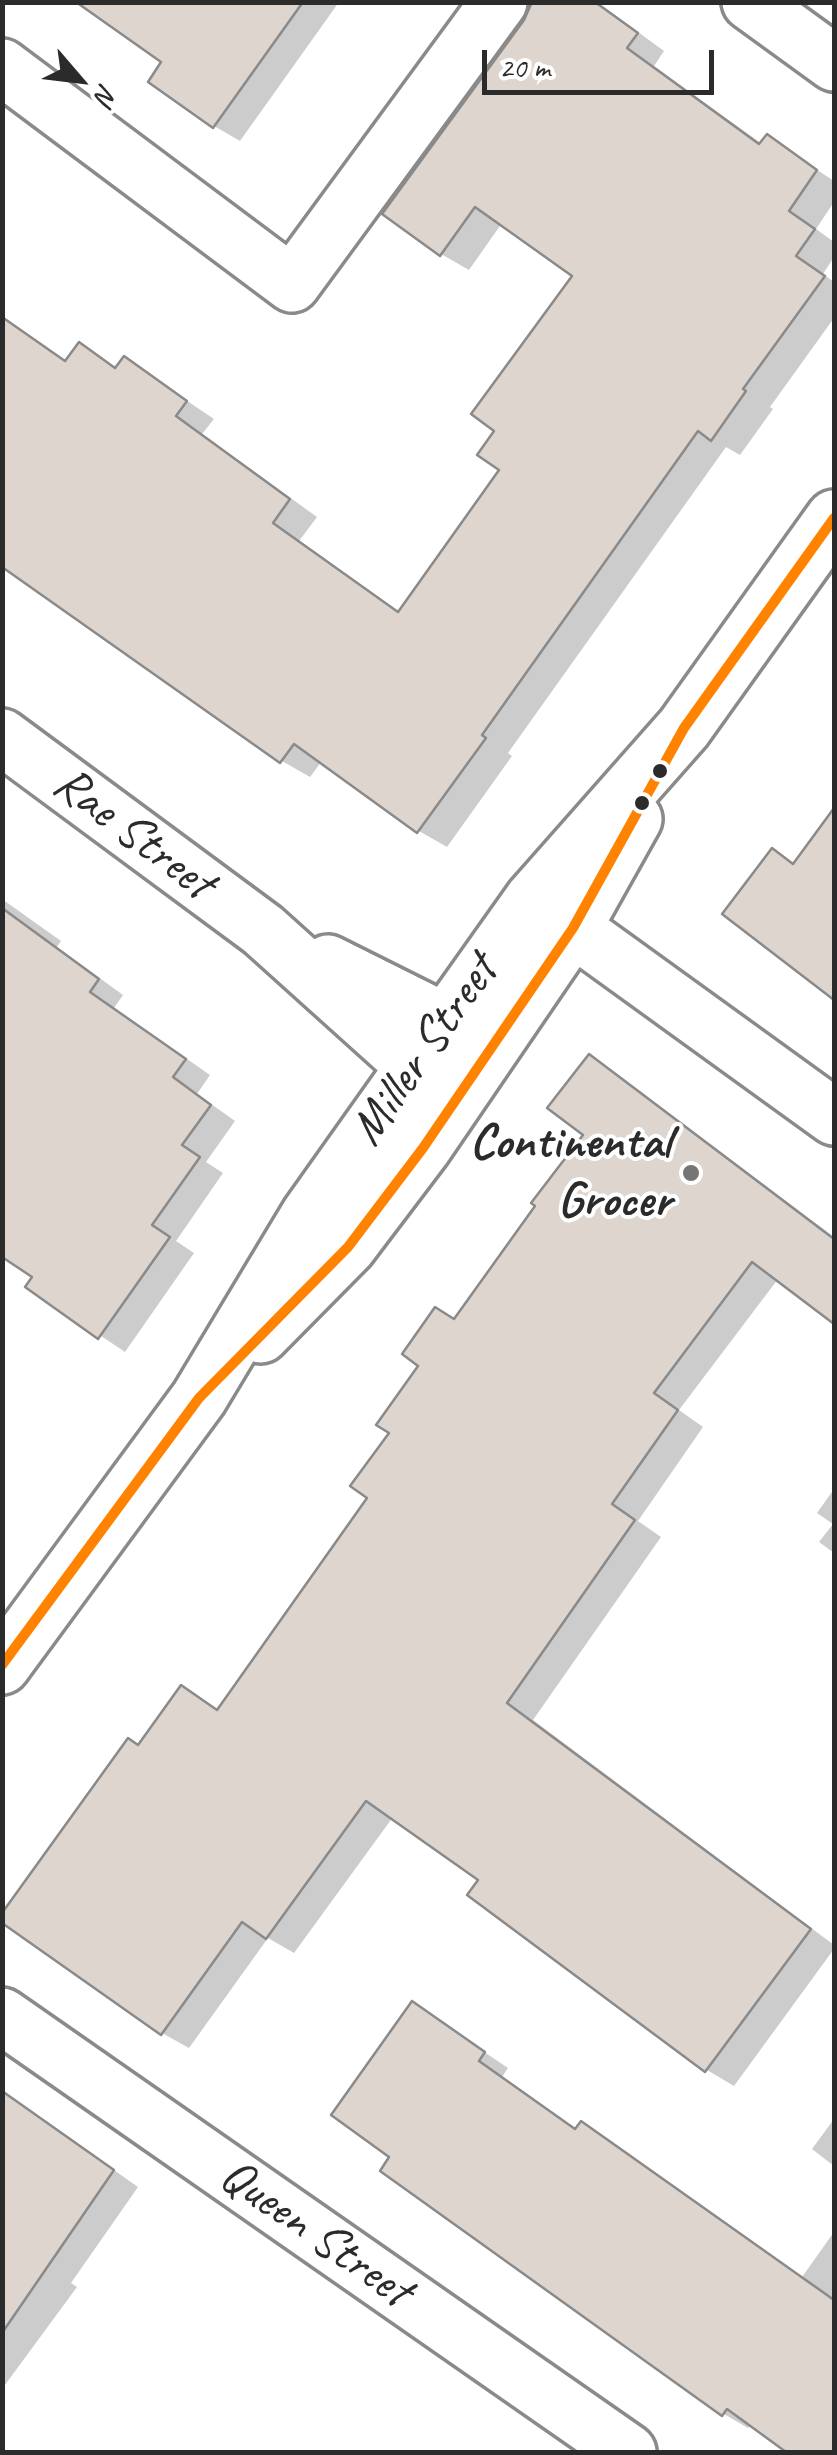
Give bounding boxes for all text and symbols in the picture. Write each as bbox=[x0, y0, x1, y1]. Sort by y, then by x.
north arrow bbox=[30, 30, 130, 130]
scale bar bbox=[487, 30, 720, 92]
text: 20 m bbox=[499, 48, 550, 86]
text: N bbox=[87, 78, 126, 110]
street label: Rae Street bbox=[41, 754, 225, 914]
unlabelled marker bbox=[650, 761, 670, 781]
unlabelled marker bbox=[632, 793, 652, 813]
street label: Miller Street bbox=[338, 945, 512, 1157]
place label: Continental Grocer bbox=[469, 1114, 671, 1232]
marker: Continental Grocer bbox=[680, 1162, 702, 1184]
street label: Queen Street bbox=[208, 2146, 422, 2322]

